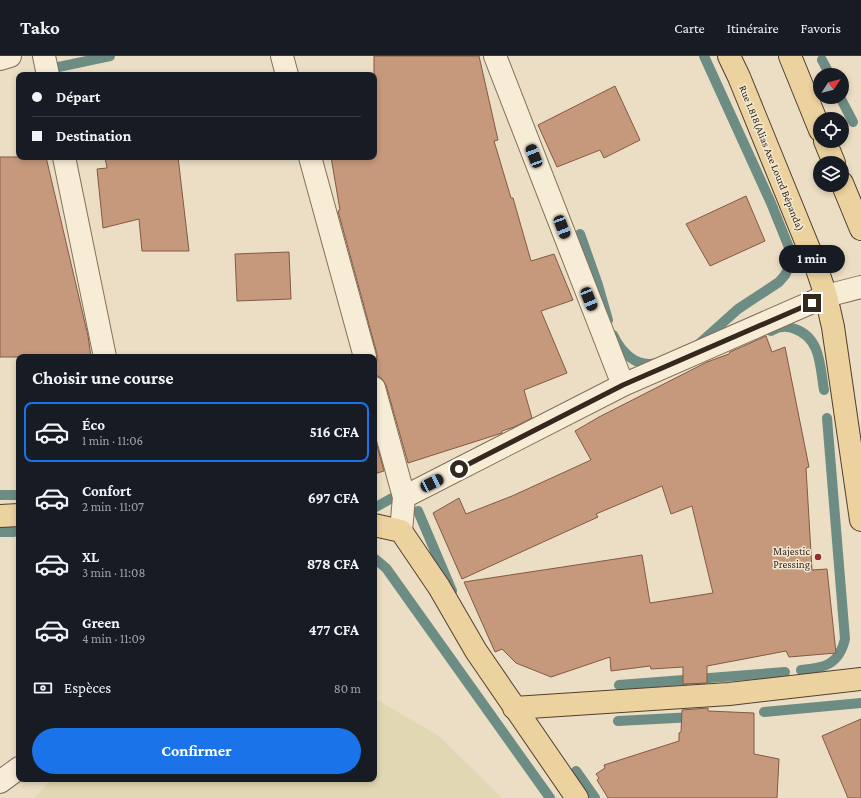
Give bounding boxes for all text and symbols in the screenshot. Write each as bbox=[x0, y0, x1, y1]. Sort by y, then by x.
text: Tako bbox=[20, 17, 60, 38]
text: Carte bbox=[674, 20, 705, 36]
text: Itinéraire bbox=[727, 20, 779, 36]
text: Favoris bbox=[801, 20, 841, 36]
north arrow bbox=[813, 68, 849, 104]
map controls bbox=[813, 68, 849, 192]
street label: Rue 1.818(Alias Axe Lourd Bépanda) bbox=[736, 83, 807, 233]
text: Départ bbox=[56, 89, 100, 105]
button: locate bbox=[813, 112, 849, 148]
text: Destination bbox=[56, 128, 131, 144]
car bbox=[524, 143, 544, 169]
button: layers bbox=[813, 156, 849, 192]
car bbox=[552, 214, 572, 240]
callout: 1 min bbox=[779, 245, 845, 273]
text: 1 min bbox=[797, 251, 827, 266]
car bbox=[579, 286, 599, 312]
route end bbox=[803, 294, 821, 312]
text: Choisir une course bbox=[32, 368, 174, 388]
icon: car bbox=[34, 414, 70, 450]
text: Éco bbox=[82, 417, 105, 433]
text: 516 CFA bbox=[310, 424, 359, 440]
text: 1 min · 11:06 bbox=[82, 433, 143, 448]
route start bbox=[450, 460, 468, 478]
car bbox=[419, 472, 445, 494]
icon: car bbox=[34, 480, 70, 516]
text: Confort bbox=[82, 483, 131, 499]
text: 697 CFA bbox=[308, 490, 359, 506]
text: 2 min · 11:07 bbox=[82, 499, 144, 514]
place label: Majestic Pressing bbox=[773, 545, 811, 571]
icon: car bbox=[34, 546, 70, 582]
text: XL bbox=[82, 549, 99, 565]
marker: Majestic Pressing bbox=[813, 552, 823, 562]
text: 878 CFA bbox=[307, 556, 359, 572]
text: 3 min · 11:08 bbox=[82, 565, 145, 580]
icon: car bbox=[34, 612, 70, 648]
text: Green bbox=[82, 615, 120, 631]
text: 477 CFA bbox=[309, 622, 359, 638]
text: 4 min · 11:09 bbox=[82, 631, 145, 646]
icon: cash bbox=[32, 677, 54, 699]
text: Espèces bbox=[64, 680, 111, 696]
text: 80 m bbox=[334, 681, 361, 696]
button: Confirmer bbox=[32, 728, 361, 774]

